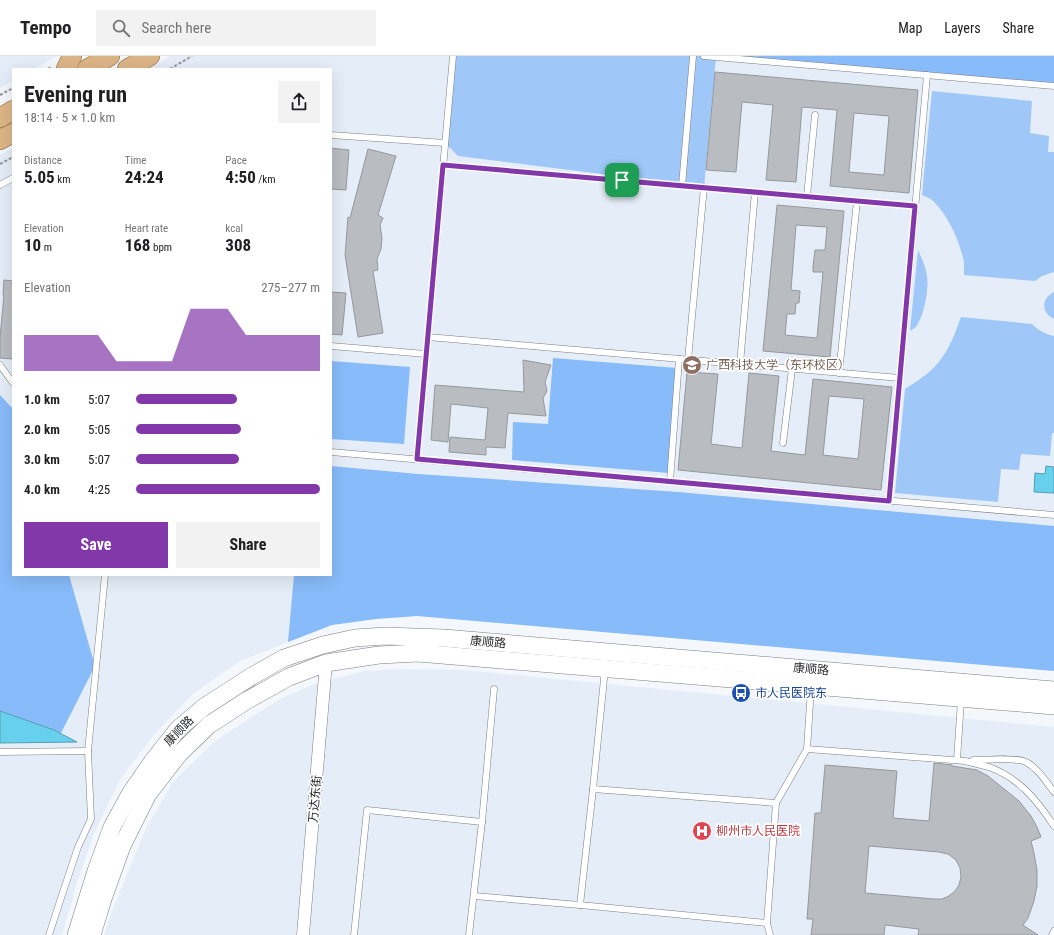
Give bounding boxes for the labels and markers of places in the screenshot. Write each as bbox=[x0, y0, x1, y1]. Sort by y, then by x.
pin bbox=[605, 163, 639, 197]
school or university icon: 广西科技大学（东环校区） bbox=[681, 354, 703, 376]
place label: 广西科技大学（东环校区） bbox=[706, 358, 850, 372]
bus stop icon: 市人民医院东 bbox=[730, 682, 752, 704]
place label: 市人民医院东 bbox=[755, 686, 827, 700]
hospital icon: 柳州市人民医院 bbox=[691, 820, 713, 842]
place label: 柳州市人民医院 bbox=[716, 824, 800, 838]

